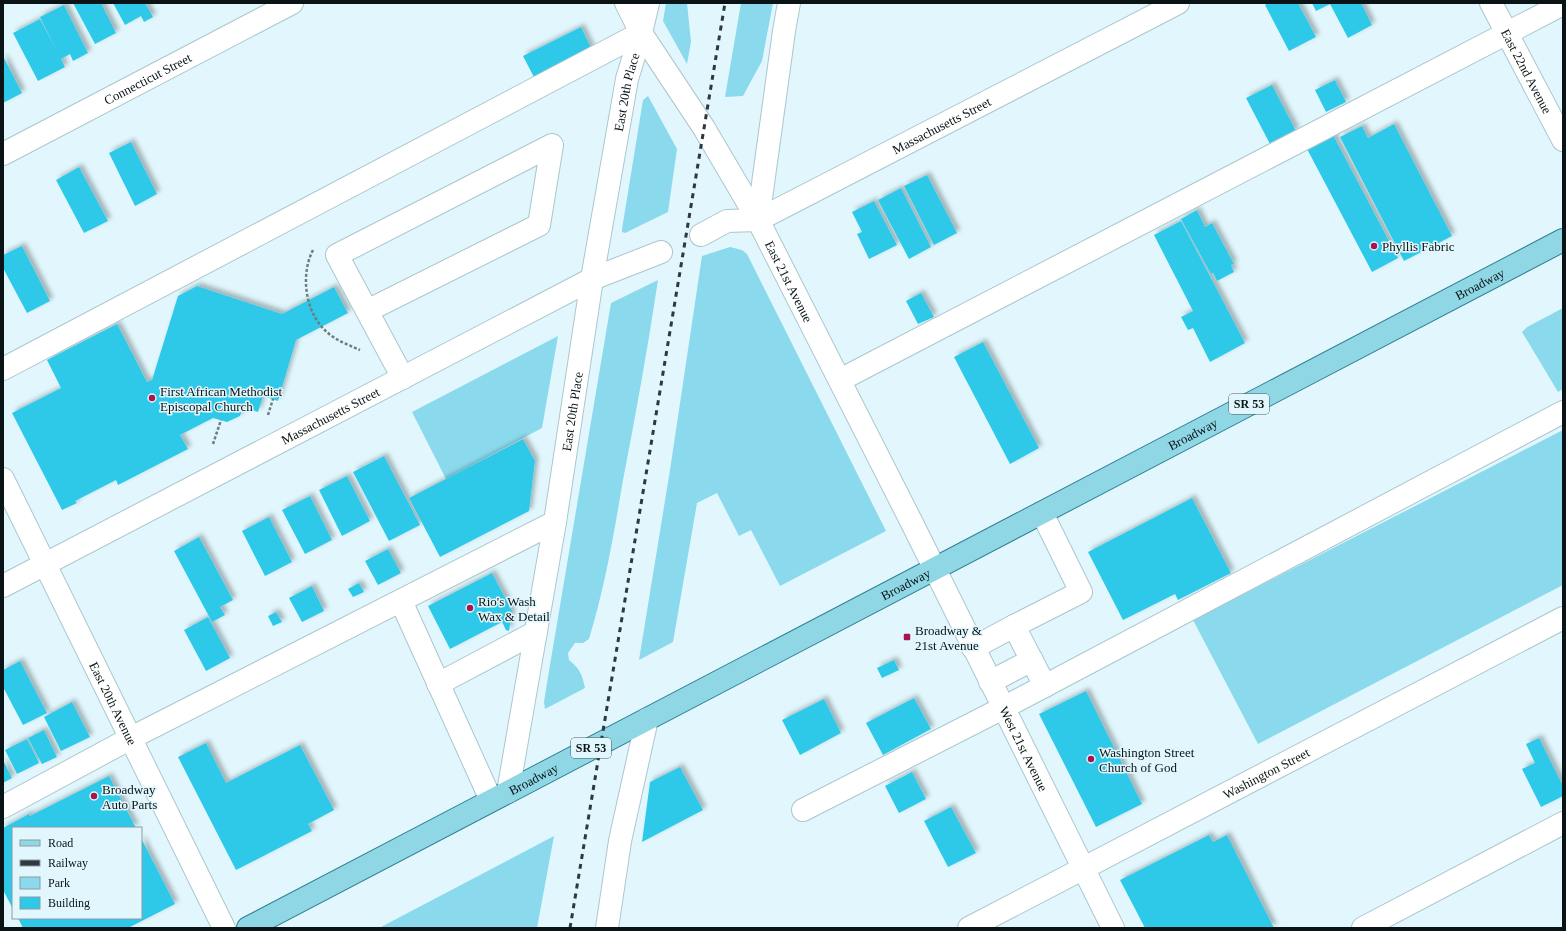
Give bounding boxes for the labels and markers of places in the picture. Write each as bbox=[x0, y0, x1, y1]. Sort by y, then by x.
place label: Phyllis Fabric bbox=[1382, 239, 1455, 254]
marker: Phyllis Fabric bbox=[1369, 241, 1379, 251]
place label: First African Methodist Episcopal Church bbox=[160, 384, 282, 414]
marker: First African Methodist Episcopal Church bbox=[147, 393, 157, 403]
place label: Rio's Wash Wax & Detail bbox=[478, 594, 550, 624]
marker: Rio's Wash Wax & Detail bbox=[465, 603, 475, 613]
place label: Broadway & 21st Avenue bbox=[915, 623, 982, 653]
marker: Broadway & 21st Avenue bbox=[902, 632, 912, 642]
place label: Washington Street Church of God bbox=[1099, 745, 1195, 775]
marker: Washington Street Church of God bbox=[1086, 754, 1096, 764]
place label: Broadway Auto Parts bbox=[102, 782, 157, 812]
marker: Broadway Auto Parts bbox=[89, 791, 99, 801]

